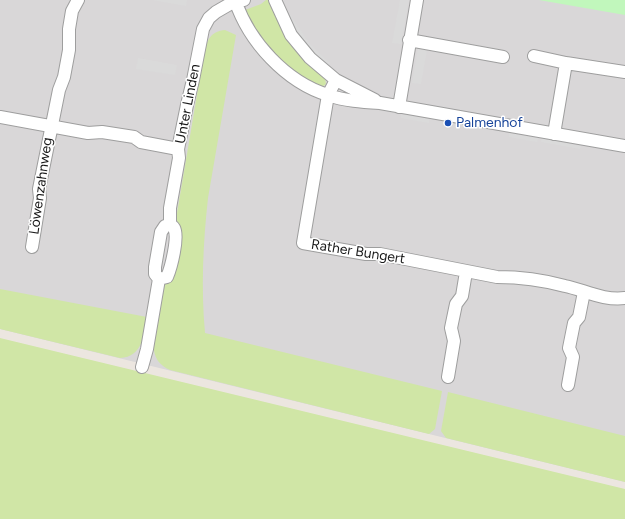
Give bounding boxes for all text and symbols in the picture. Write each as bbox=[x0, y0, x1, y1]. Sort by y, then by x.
street label: Unter Linden bbox=[172, 63, 204, 145]
place label: Palmenhof bbox=[456, 115, 523, 131]
marker: Palmenhof bbox=[443, 118, 453, 128]
street label: Löwenzahnweg bbox=[26, 136, 56, 236]
street label: Rather Bungert bbox=[310, 236, 406, 268]

